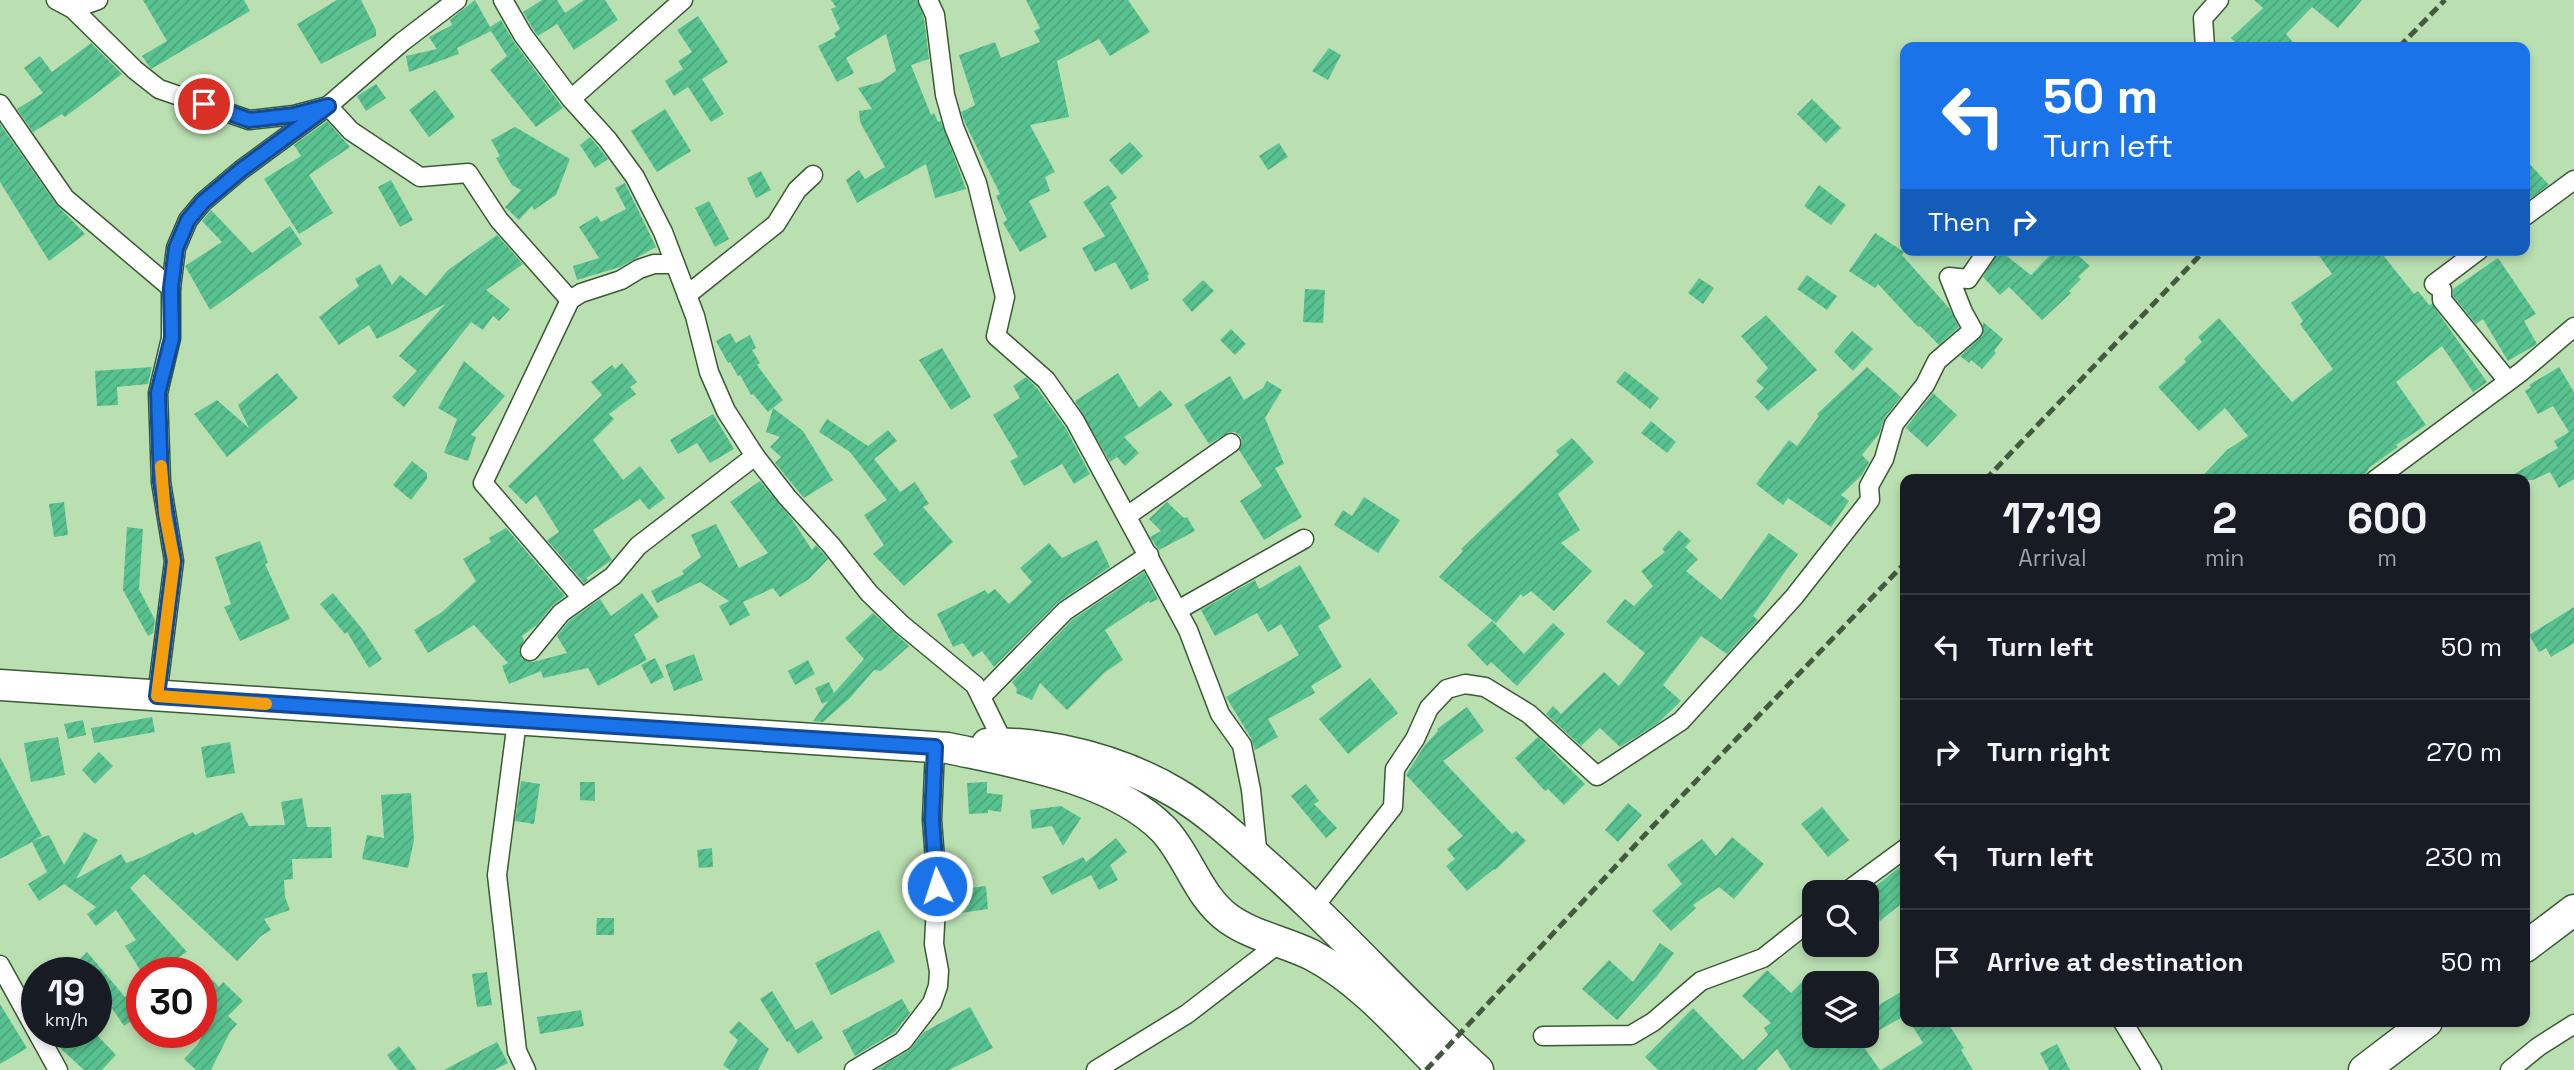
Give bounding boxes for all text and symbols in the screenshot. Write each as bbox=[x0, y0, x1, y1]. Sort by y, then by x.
text: 50 m bbox=[2043, 65, 2158, 127]
icon: left bbox=[1928, 70, 2019, 161]
pin bbox=[174, 74, 234, 134]
icon: arrive bbox=[185, 85, 223, 123]
text: Turn left bbox=[2043, 126, 2173, 166]
icon: right bbox=[2005, 203, 2043, 241]
text: Then bbox=[1928, 205, 1991, 239]
text: 17:19 bbox=[2003, 492, 2102, 545]
text: 2 bbox=[2212, 492, 2237, 545]
text: 600 bbox=[2347, 492, 2427, 545]
text: Arrival bbox=[2018, 543, 2087, 573]
text: min bbox=[2205, 543, 2244, 573]
text: m bbox=[2377, 543, 2397, 573]
icon: left bbox=[1928, 628, 1966, 666]
text: Turn left bbox=[1987, 630, 2094, 664]
text: 50 m bbox=[2441, 630, 2502, 664]
icon: right bbox=[1928, 733, 1966, 771]
text: Turn right bbox=[1987, 735, 2111, 769]
text: 270 m bbox=[2426, 735, 2502, 769]
icon: left bbox=[1928, 838, 1966, 876]
text: Turn left bbox=[1987, 840, 2094, 874]
text: 230 m bbox=[2425, 840, 2502, 874]
position arrow bbox=[900, 849, 974, 923]
map controls bbox=[1802, 880, 1879, 1048]
button: search bbox=[1802, 880, 1879, 957]
icon: arrive bbox=[1928, 943, 1966, 981]
text: Arrive at destination bbox=[1987, 945, 2244, 979]
text: 50 m bbox=[2441, 945, 2502, 979]
speed limit sign: 30 bbox=[126, 957, 217, 1048]
text: 19 bbox=[48, 971, 85, 1015]
button: layers bbox=[1802, 971, 1879, 1048]
text: km/h bbox=[45, 1008, 88, 1031]

